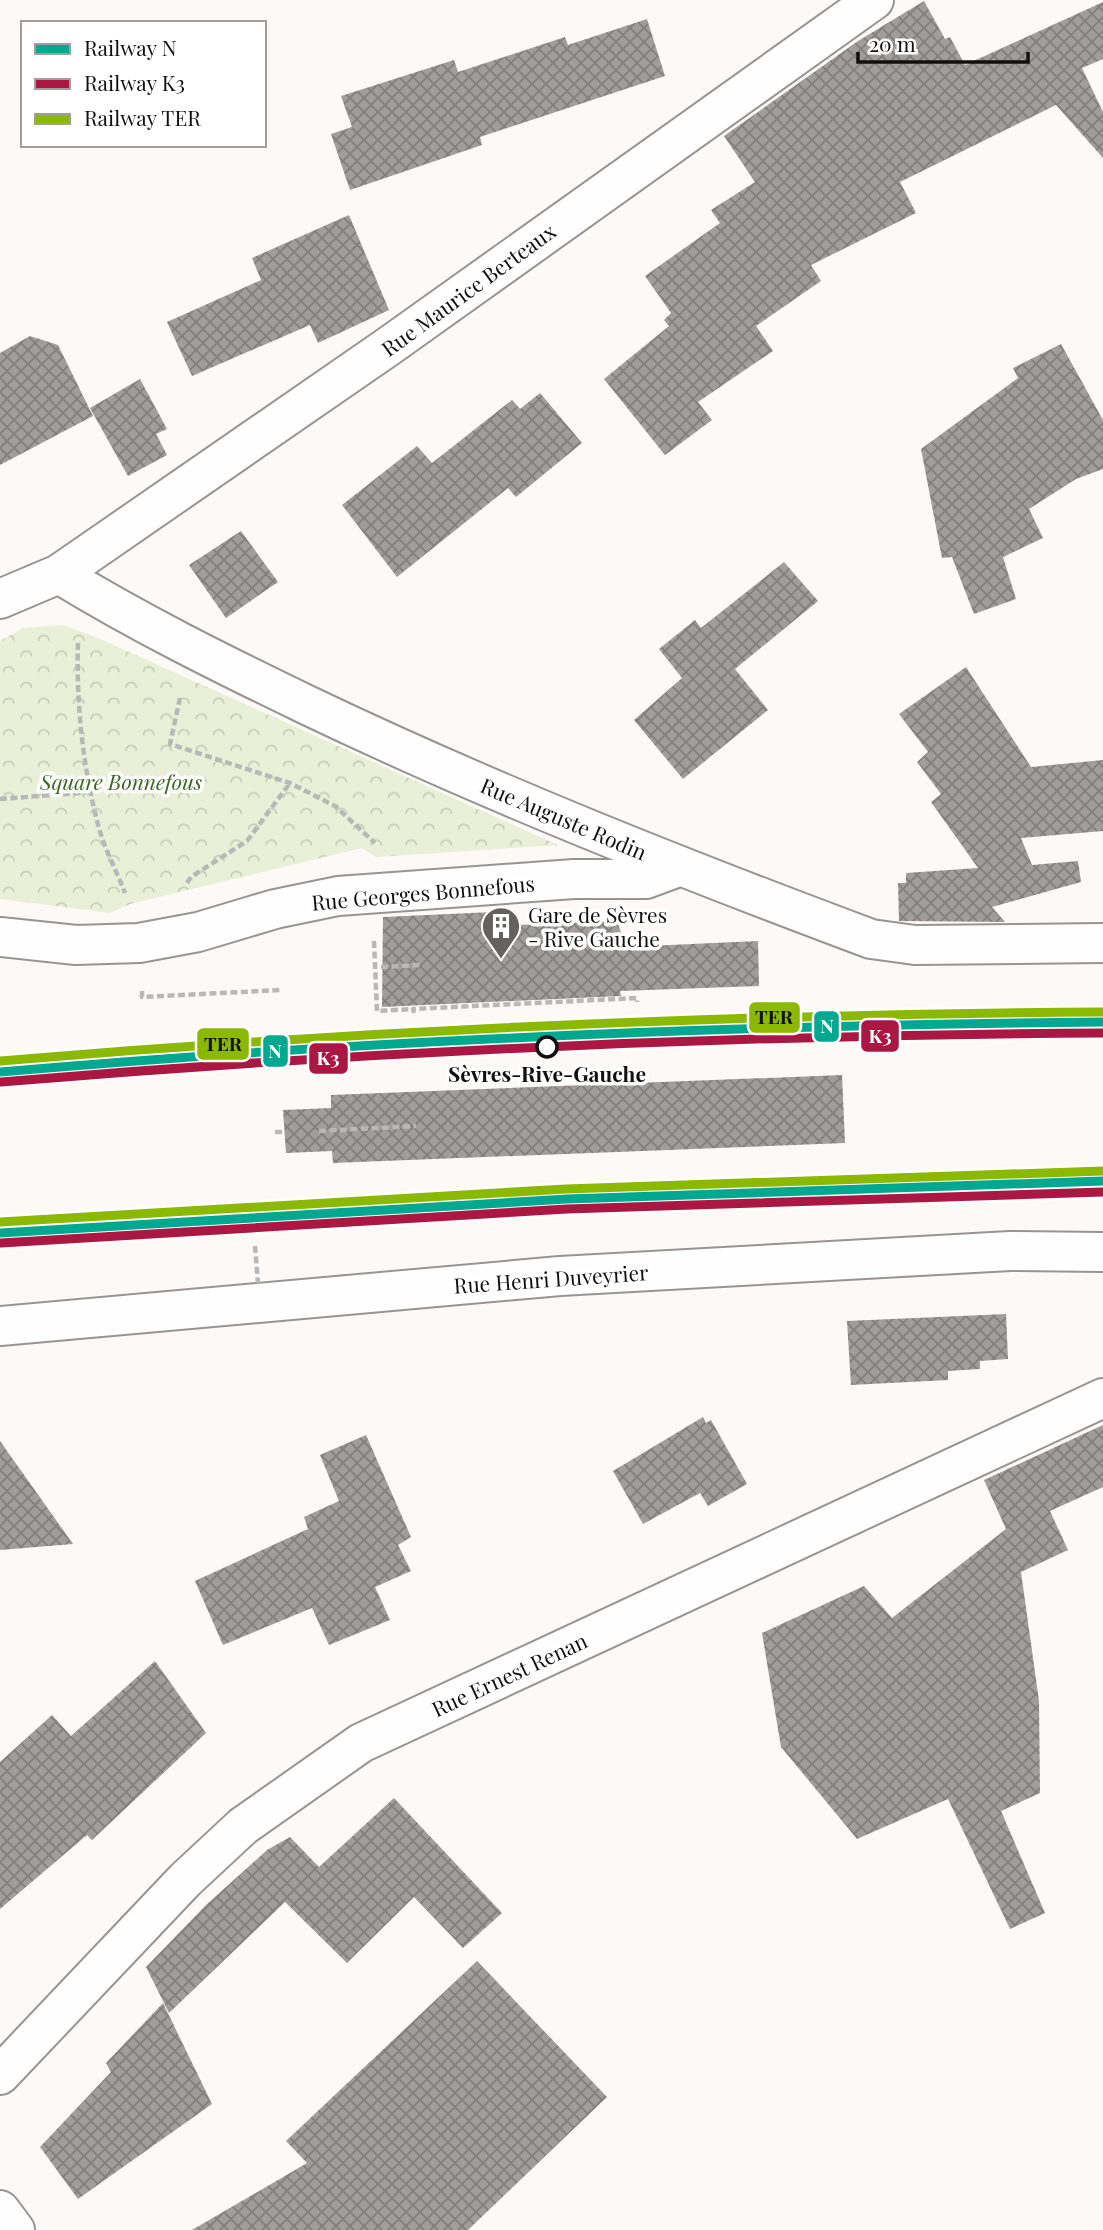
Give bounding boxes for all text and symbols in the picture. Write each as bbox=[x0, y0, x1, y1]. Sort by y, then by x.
legend bbox=[21, 21, 266, 147]
scale bar bbox=[858, 21, 1028, 65]
text: 20 m bbox=[869, 29, 916, 57]
text: Railway N bbox=[84, 33, 177, 61]
text: Railway K3 bbox=[84, 68, 185, 96]
text: Railway TER bbox=[84, 103, 201, 131]
street label: Rue Maurice Berteaux bbox=[375, 216, 561, 362]
park label: Square Bonnefous bbox=[39, 767, 202, 795]
street label: Rue Auguste Rodin bbox=[477, 770, 652, 866]
street label: Rue Georges Bonnefous bbox=[310, 868, 536, 916]
place label: Gare de Sèvres - Rive Gauche bbox=[528, 900, 667, 952]
building icon: Gare de Sèvres - Rive Gauche bbox=[480, 905, 522, 960]
line badge: TER bbox=[748, 1001, 801, 1034]
text: TER bbox=[755, 1003, 794, 1029]
line badge: N bbox=[813, 1010, 840, 1043]
text: N bbox=[820, 1012, 834, 1038]
line badge: K3 bbox=[860, 1019, 900, 1053]
text: K3 bbox=[869, 1022, 891, 1048]
line badge: TER bbox=[196, 1027, 250, 1061]
text: TER bbox=[204, 1030, 243, 1056]
line badge: N bbox=[262, 1034, 289, 1068]
marker: Sèvres-Rive-Gauche bbox=[536, 1036, 558, 1058]
text: N bbox=[268, 1037, 282, 1063]
line badge: K3 bbox=[308, 1042, 349, 1075]
text: K3 bbox=[317, 1044, 339, 1070]
place label: Sèvres-Rive-Gauche bbox=[448, 1059, 646, 1087]
street label: Rue Henri Duveyrier bbox=[453, 1257, 650, 1299]
street label: Rue Ernest Renan bbox=[427, 1626, 592, 1722]

